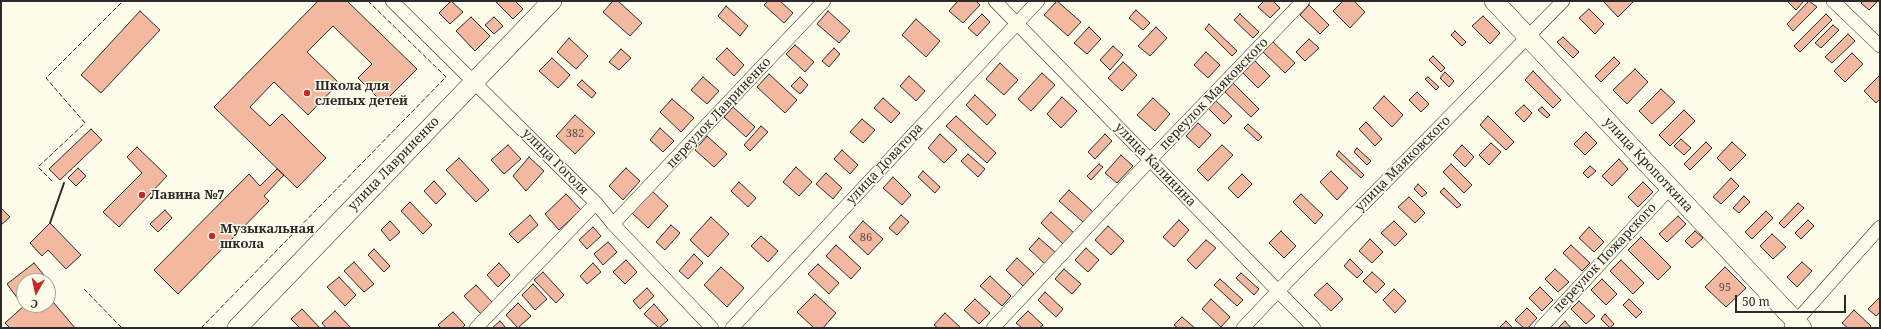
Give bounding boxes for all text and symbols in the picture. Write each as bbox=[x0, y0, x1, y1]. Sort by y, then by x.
street label: переулок Маяковского bbox=[1156, 35, 1272, 153]
street label: переулок Лавриненко bbox=[664, 54, 774, 172]
place label: Школа для слепых детей bbox=[315, 78, 408, 109]
marker: Школа для слепых детей bbox=[302, 88, 312, 98]
street label: улица Маяковского bbox=[1352, 113, 1454, 215]
street label: улица Лавриненко bbox=[345, 114, 443, 214]
street label: улица Кропоткина bbox=[1600, 114, 1696, 216]
street label: улица Доватора bbox=[843, 120, 927, 208]
street label: улица Калинина bbox=[1111, 120, 1199, 210]
street label: улица Гоголя bbox=[519, 126, 591, 198]
house number: 382 bbox=[566, 127, 584, 141]
place label: Лавина №7 bbox=[150, 187, 225, 203]
marker: Лавина №7 bbox=[137, 190, 147, 200]
street label: переулок Пожарского bbox=[1550, 200, 1660, 316]
place label: Музыкальная школа bbox=[220, 221, 314, 252]
marker: Музыкальная школа bbox=[207, 231, 217, 241]
house number: 86 bbox=[860, 231, 872, 245]
north arrow bbox=[16, 273, 56, 313]
house number: 95 bbox=[1719, 281, 1731, 295]
scale bar bbox=[1737, 287, 1848, 313]
text: 50 m bbox=[1742, 293, 1770, 310]
text: С bbox=[29, 296, 39, 312]

